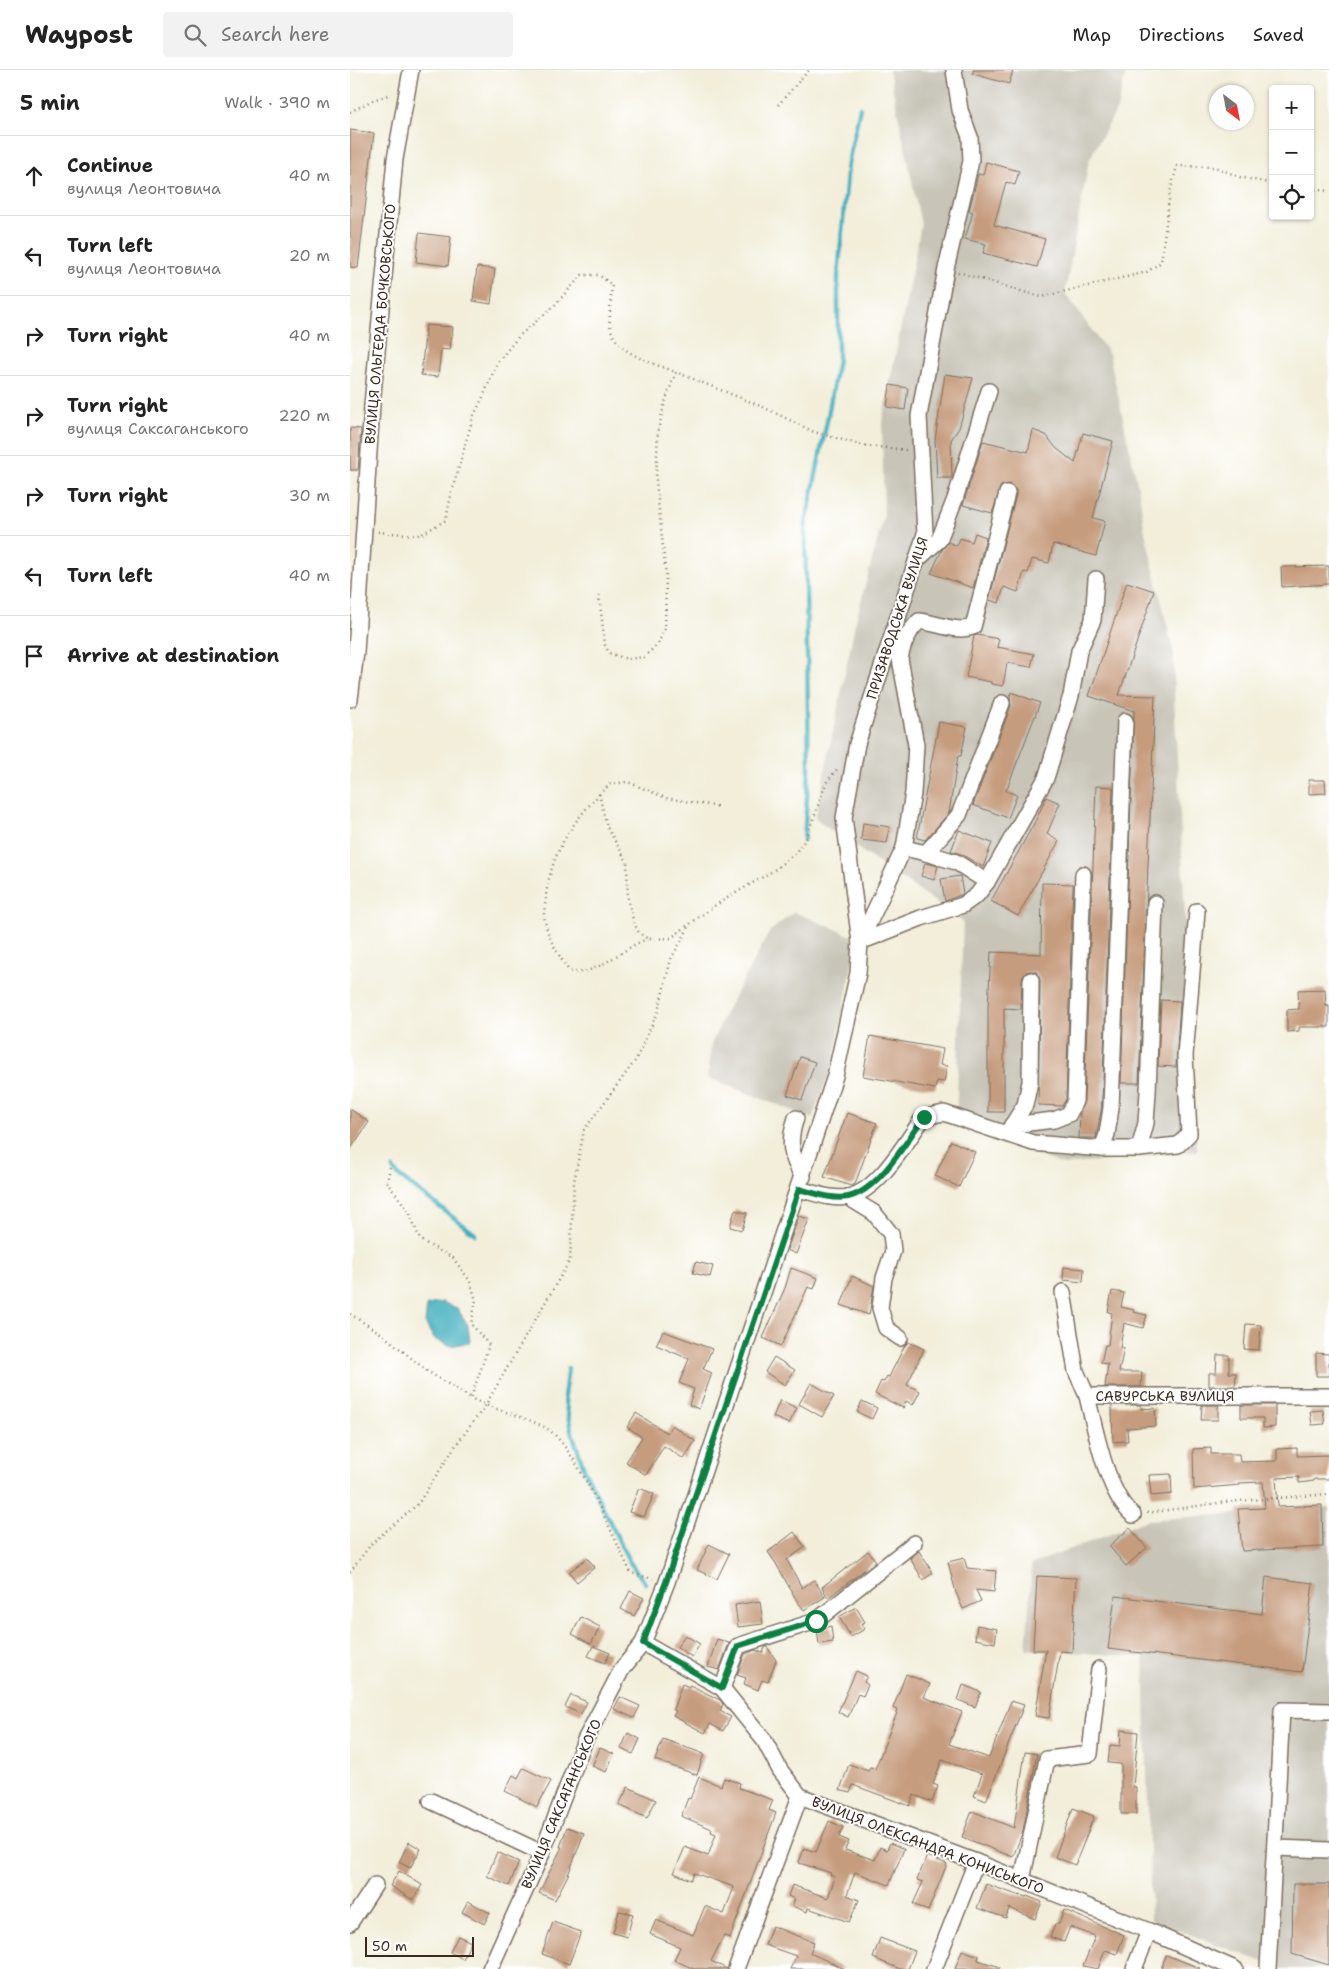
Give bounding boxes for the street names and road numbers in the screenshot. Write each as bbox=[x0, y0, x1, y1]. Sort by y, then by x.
street label: ВУЛИЦЯ ОЛЬГЕРДА БОЧКОВСЬКОГО bbox=[361, 203, 399, 445]
street label: ПРИЗАВОДСЬКА ВУЛИЦЯ bbox=[862, 535, 932, 701]
street label: САВУРСЬКА ВУЛИЦЯ bbox=[1096, 1387, 1234, 1405]
street label: ВУЛИЦЯ САКСАГАНСЬКОГО bbox=[517, 1716, 605, 1892]
street label: ВУЛИЦЯ ОЛЕКСАНДРА КОНИСЬКОГО bbox=[809, 1792, 1047, 1898]

